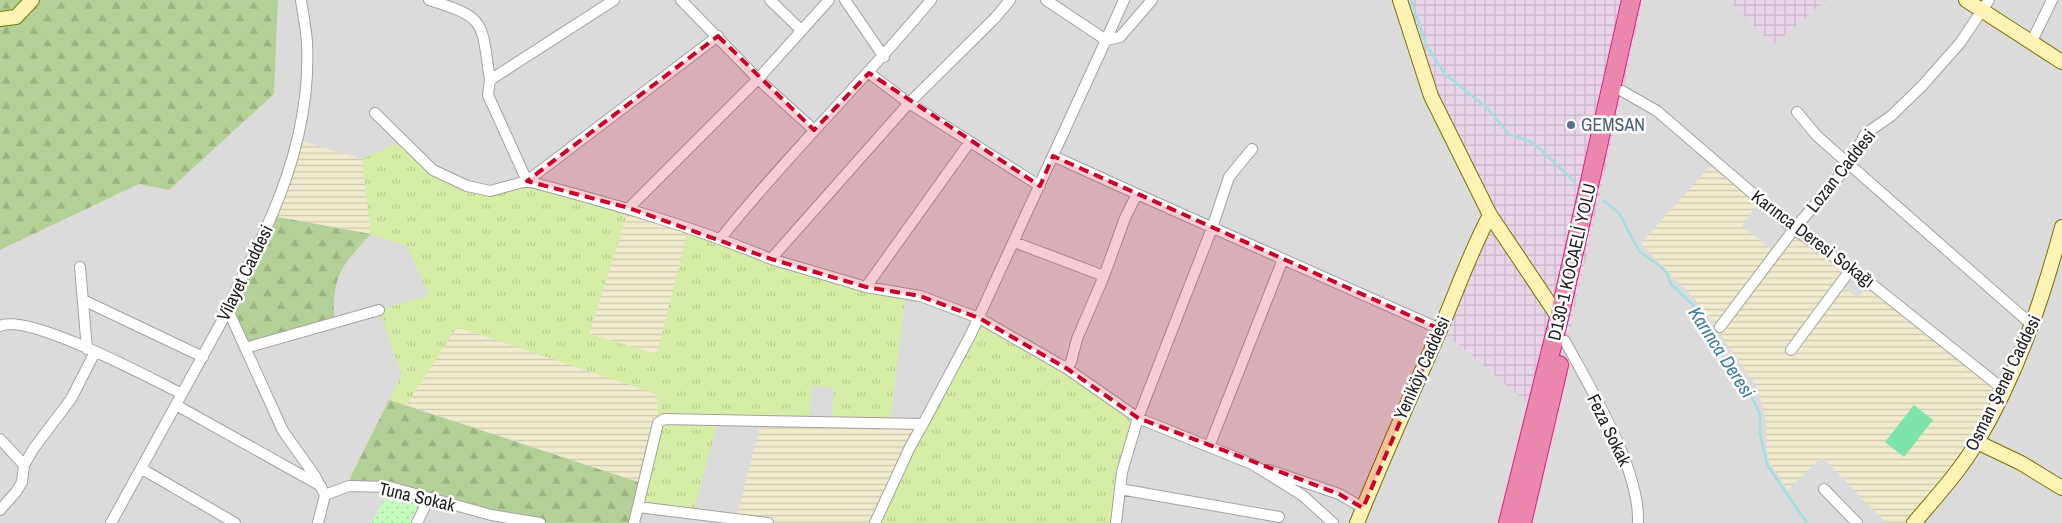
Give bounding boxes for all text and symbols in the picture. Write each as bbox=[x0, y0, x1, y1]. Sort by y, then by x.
place label: GEMSAN bbox=[1581, 112, 1645, 137]
marker: GEMSAN bbox=[1565, 119, 1577, 131]
street label: Lozan Caddesi bbox=[1800, 124, 1881, 218]
street label: D130-1 KOCAELİ YOLU bbox=[1541, 181, 1602, 343]
street label: Karınca Deresi Sokağı bbox=[1746, 184, 1880, 293]
street label: Vilayet Caddesi bbox=[211, 221, 279, 325]
water label: Karınca Deresi bbox=[1683, 301, 1762, 403]
street label: Osman Şenel Caddesi bbox=[1959, 311, 2046, 455]
street label: Yeniköy Caddesi bbox=[1387, 312, 1456, 424]
street label: Feza Sokak bbox=[1581, 390, 1638, 471]
street label: Tuna Sokak bbox=[377, 476, 458, 518]

